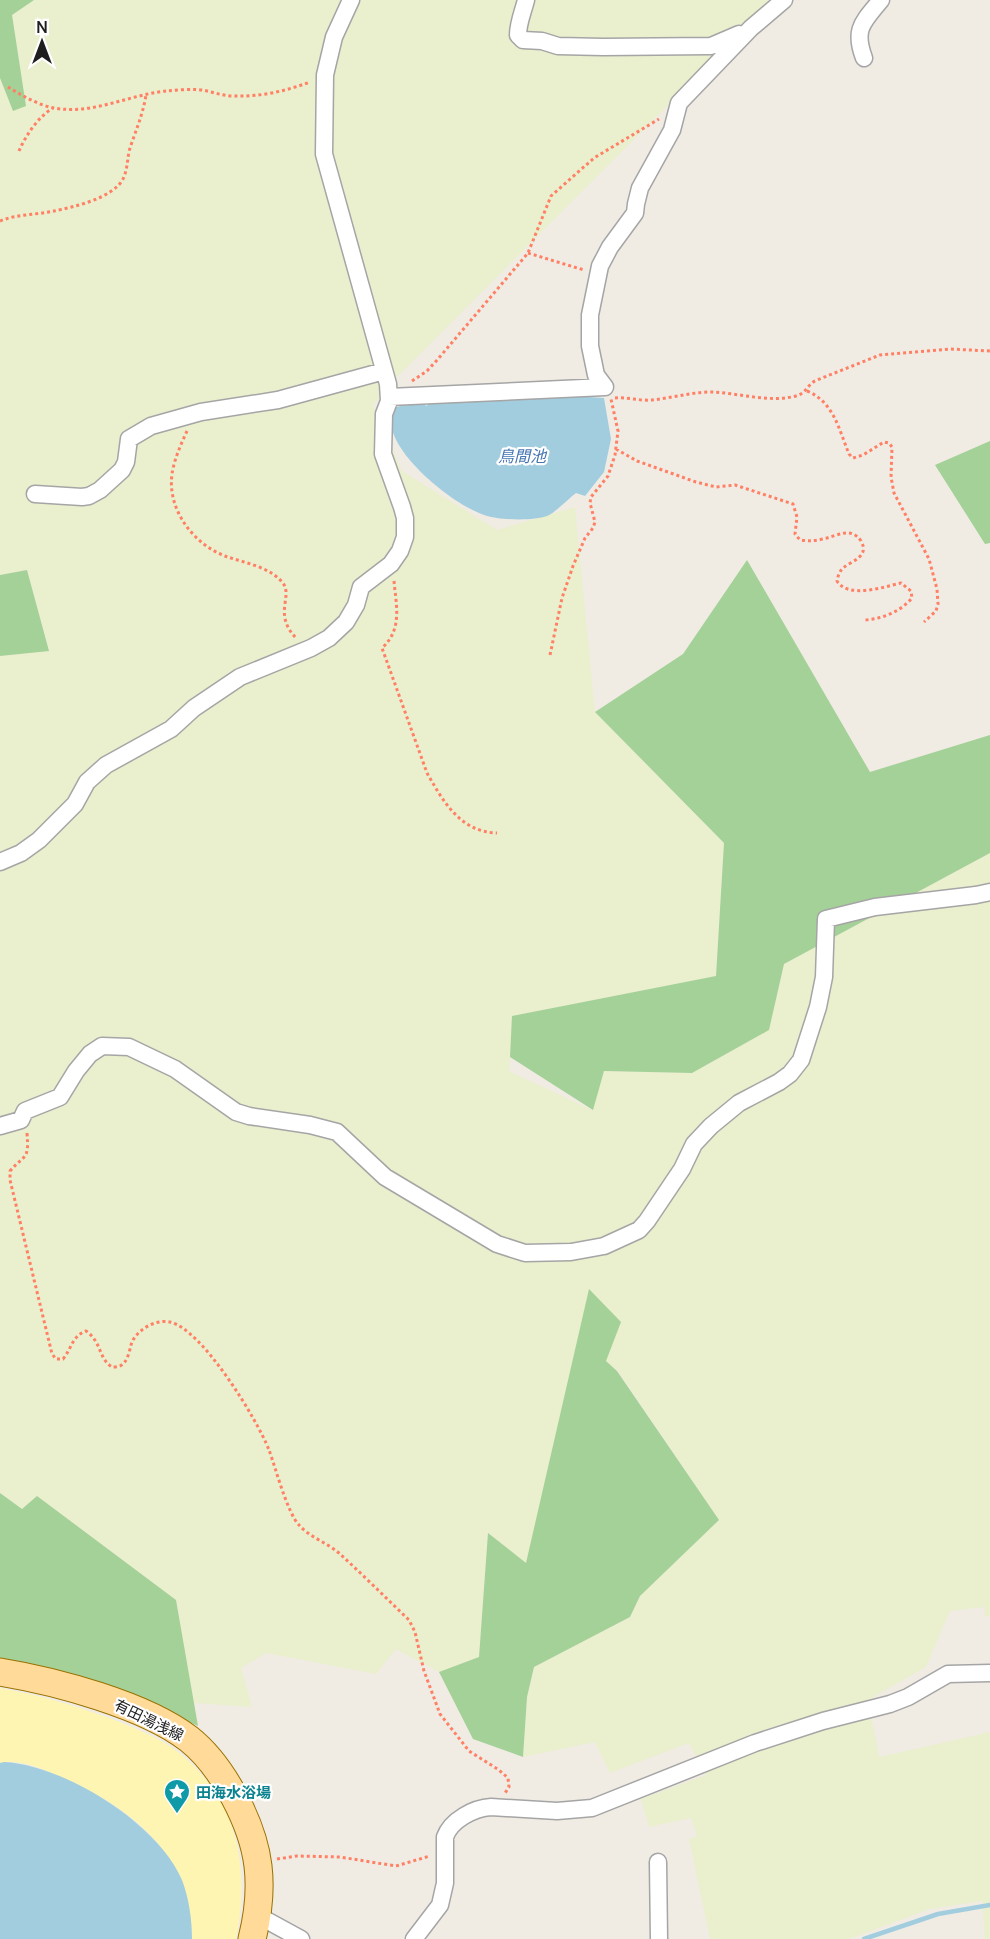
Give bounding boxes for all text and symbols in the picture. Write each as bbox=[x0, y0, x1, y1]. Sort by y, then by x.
north arrow bbox=[12, 12, 72, 72]
text: N bbox=[36, 16, 48, 38]
water label: 鳥間池 bbox=[498, 445, 548, 467]
street label: 有田湯浅線 bbox=[111, 1694, 187, 1746]
place icon: 田海水浴場 bbox=[162, 1777, 192, 1815]
place label: 田海水浴場 bbox=[196, 1782, 271, 1803]

